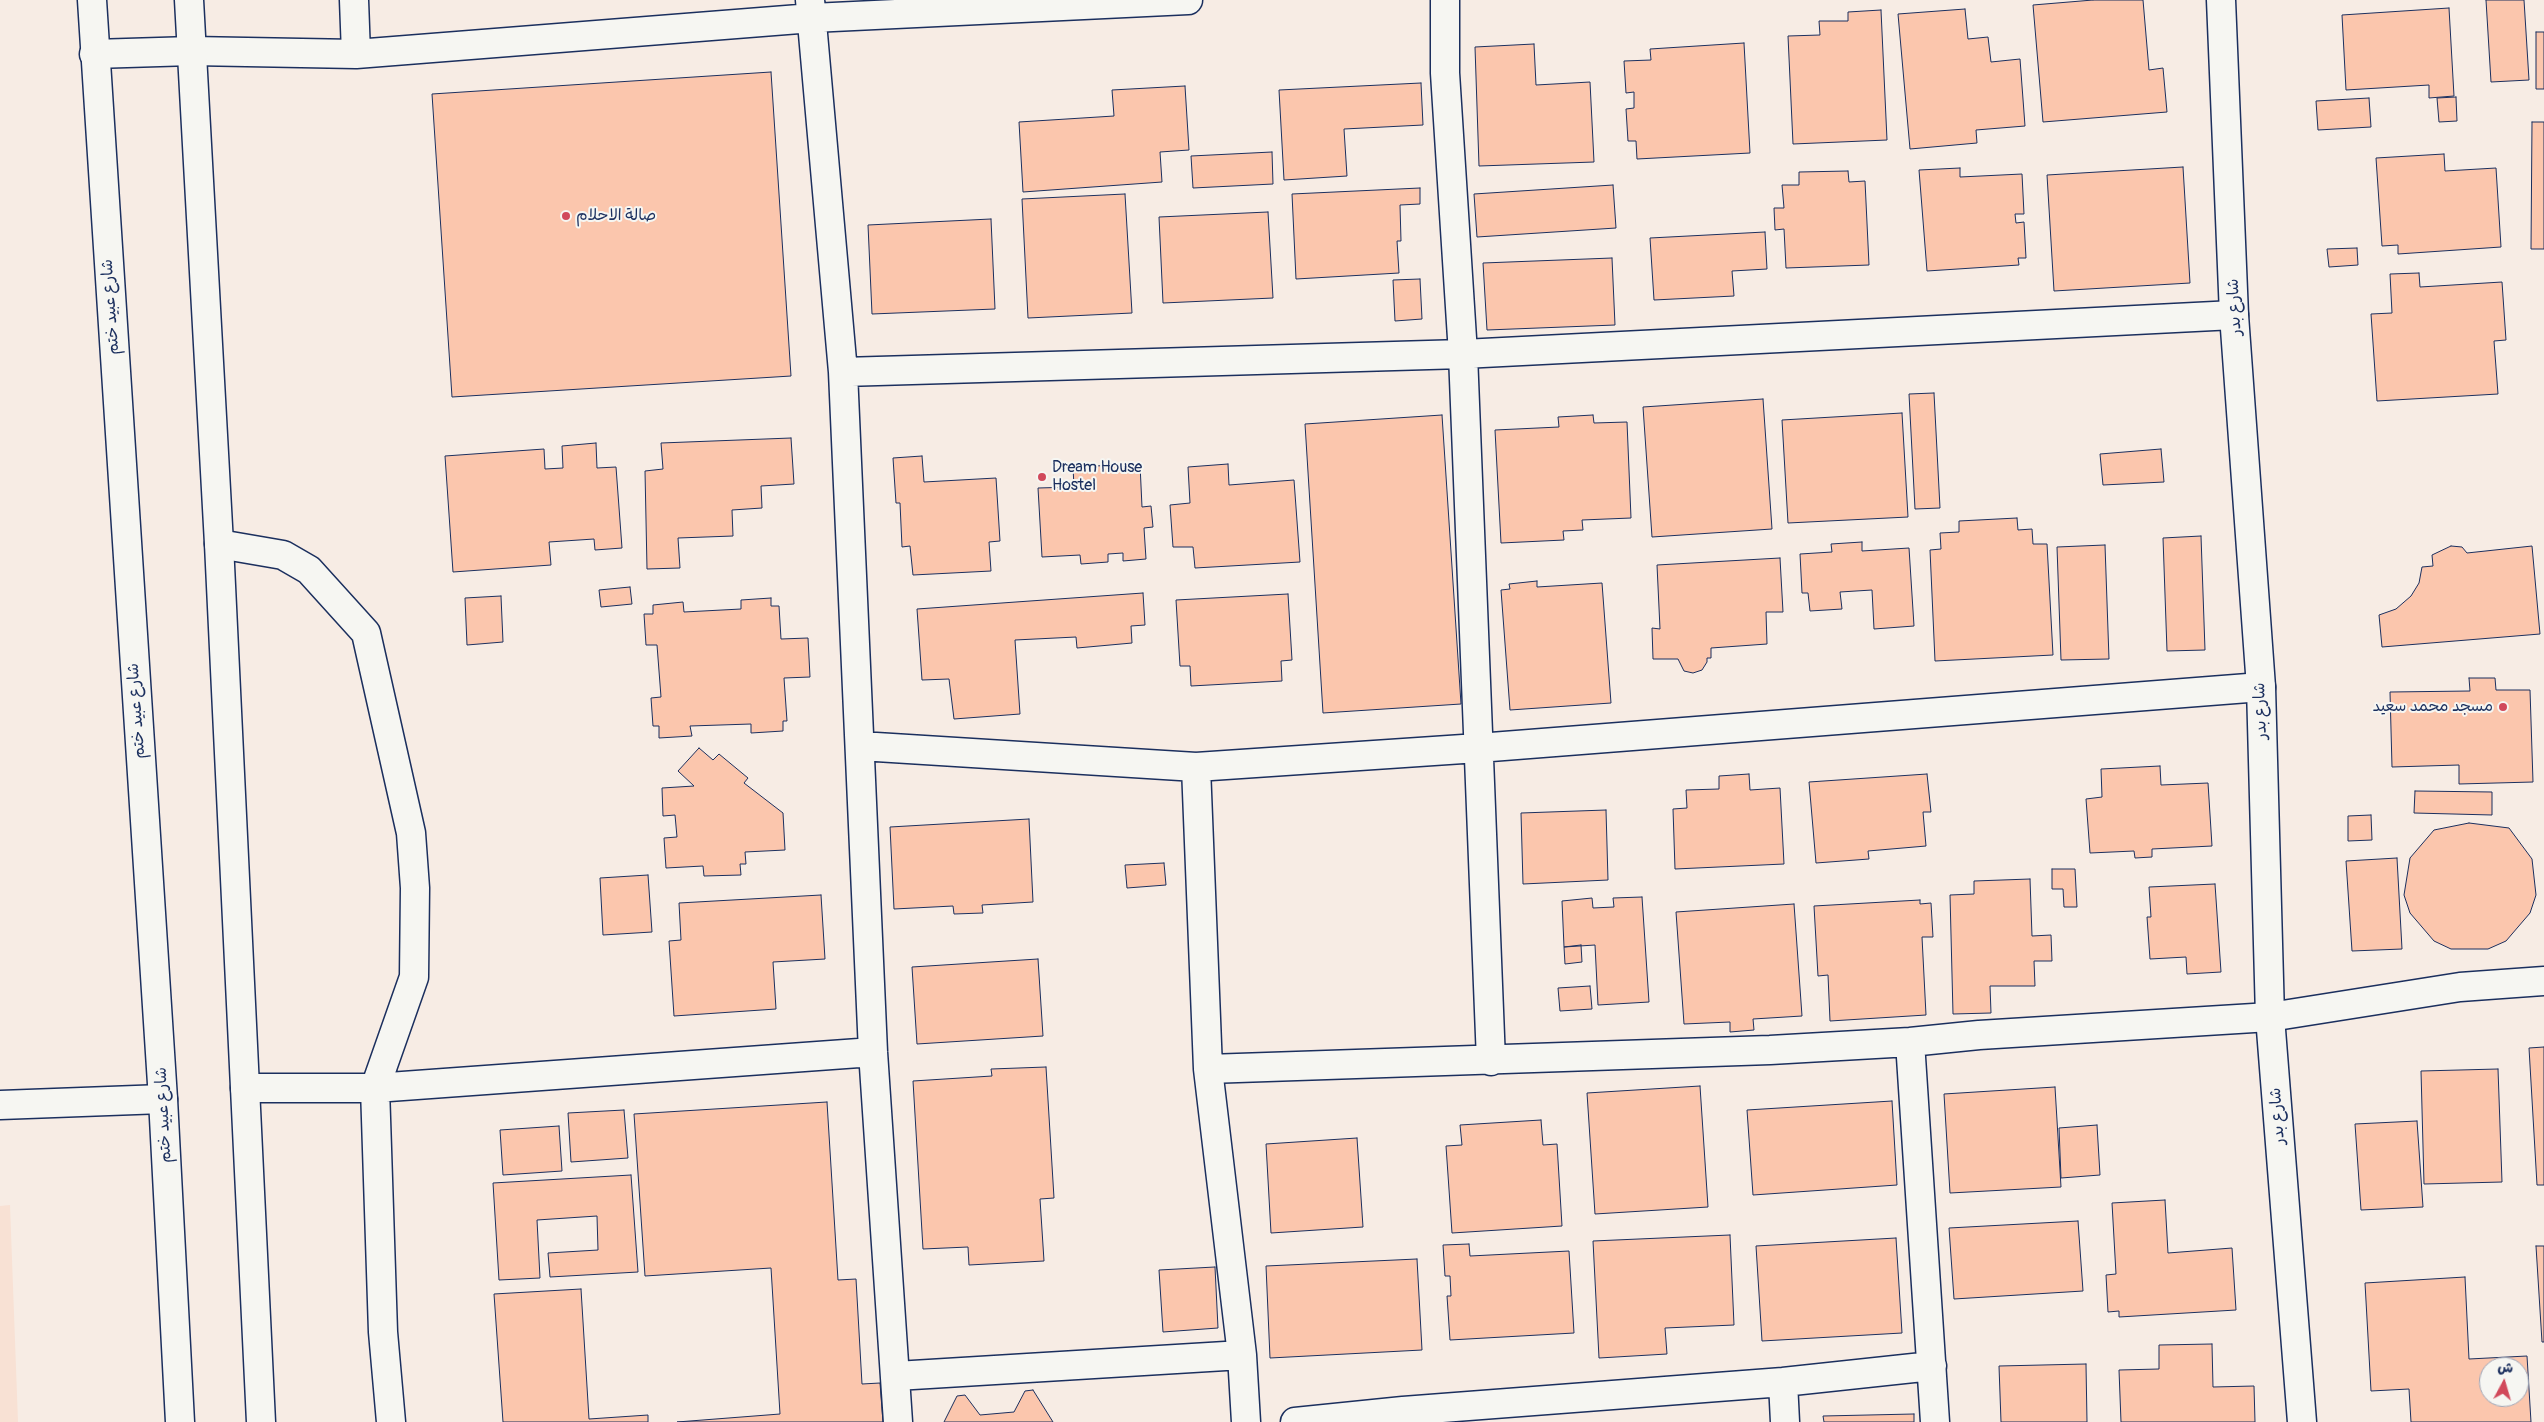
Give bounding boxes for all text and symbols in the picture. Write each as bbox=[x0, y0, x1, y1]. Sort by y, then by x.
place label: صالة الاحلام bbox=[576, 206, 656, 226]
marker: صالة الاحلام bbox=[560, 210, 572, 222]
street label: شارع عبيد ختم bbox=[98, 258, 124, 356]
street label: شارع بدر bbox=[2224, 278, 2246, 336]
place label: Dream House Hostel bbox=[1052, 458, 1142, 496]
marker: Dream House Hostel bbox=[1036, 471, 1048, 483]
street label: شارع عبيد ختم bbox=[124, 662, 150, 760]
street label: شارع بدر bbox=[2250, 682, 2272, 740]
place label: مسجد محمد سعيد bbox=[2373, 697, 2493, 717]
marker: مسجد محمد سعيد bbox=[2497, 701, 2509, 713]
street label: شارع عبيد ختم bbox=[152, 1067, 176, 1163]
street label: شارع بدر bbox=[2266, 1087, 2290, 1145]
north arrow bbox=[2479, 1357, 2529, 1407]
text: ش bbox=[2497, 1358, 2514, 1377]

